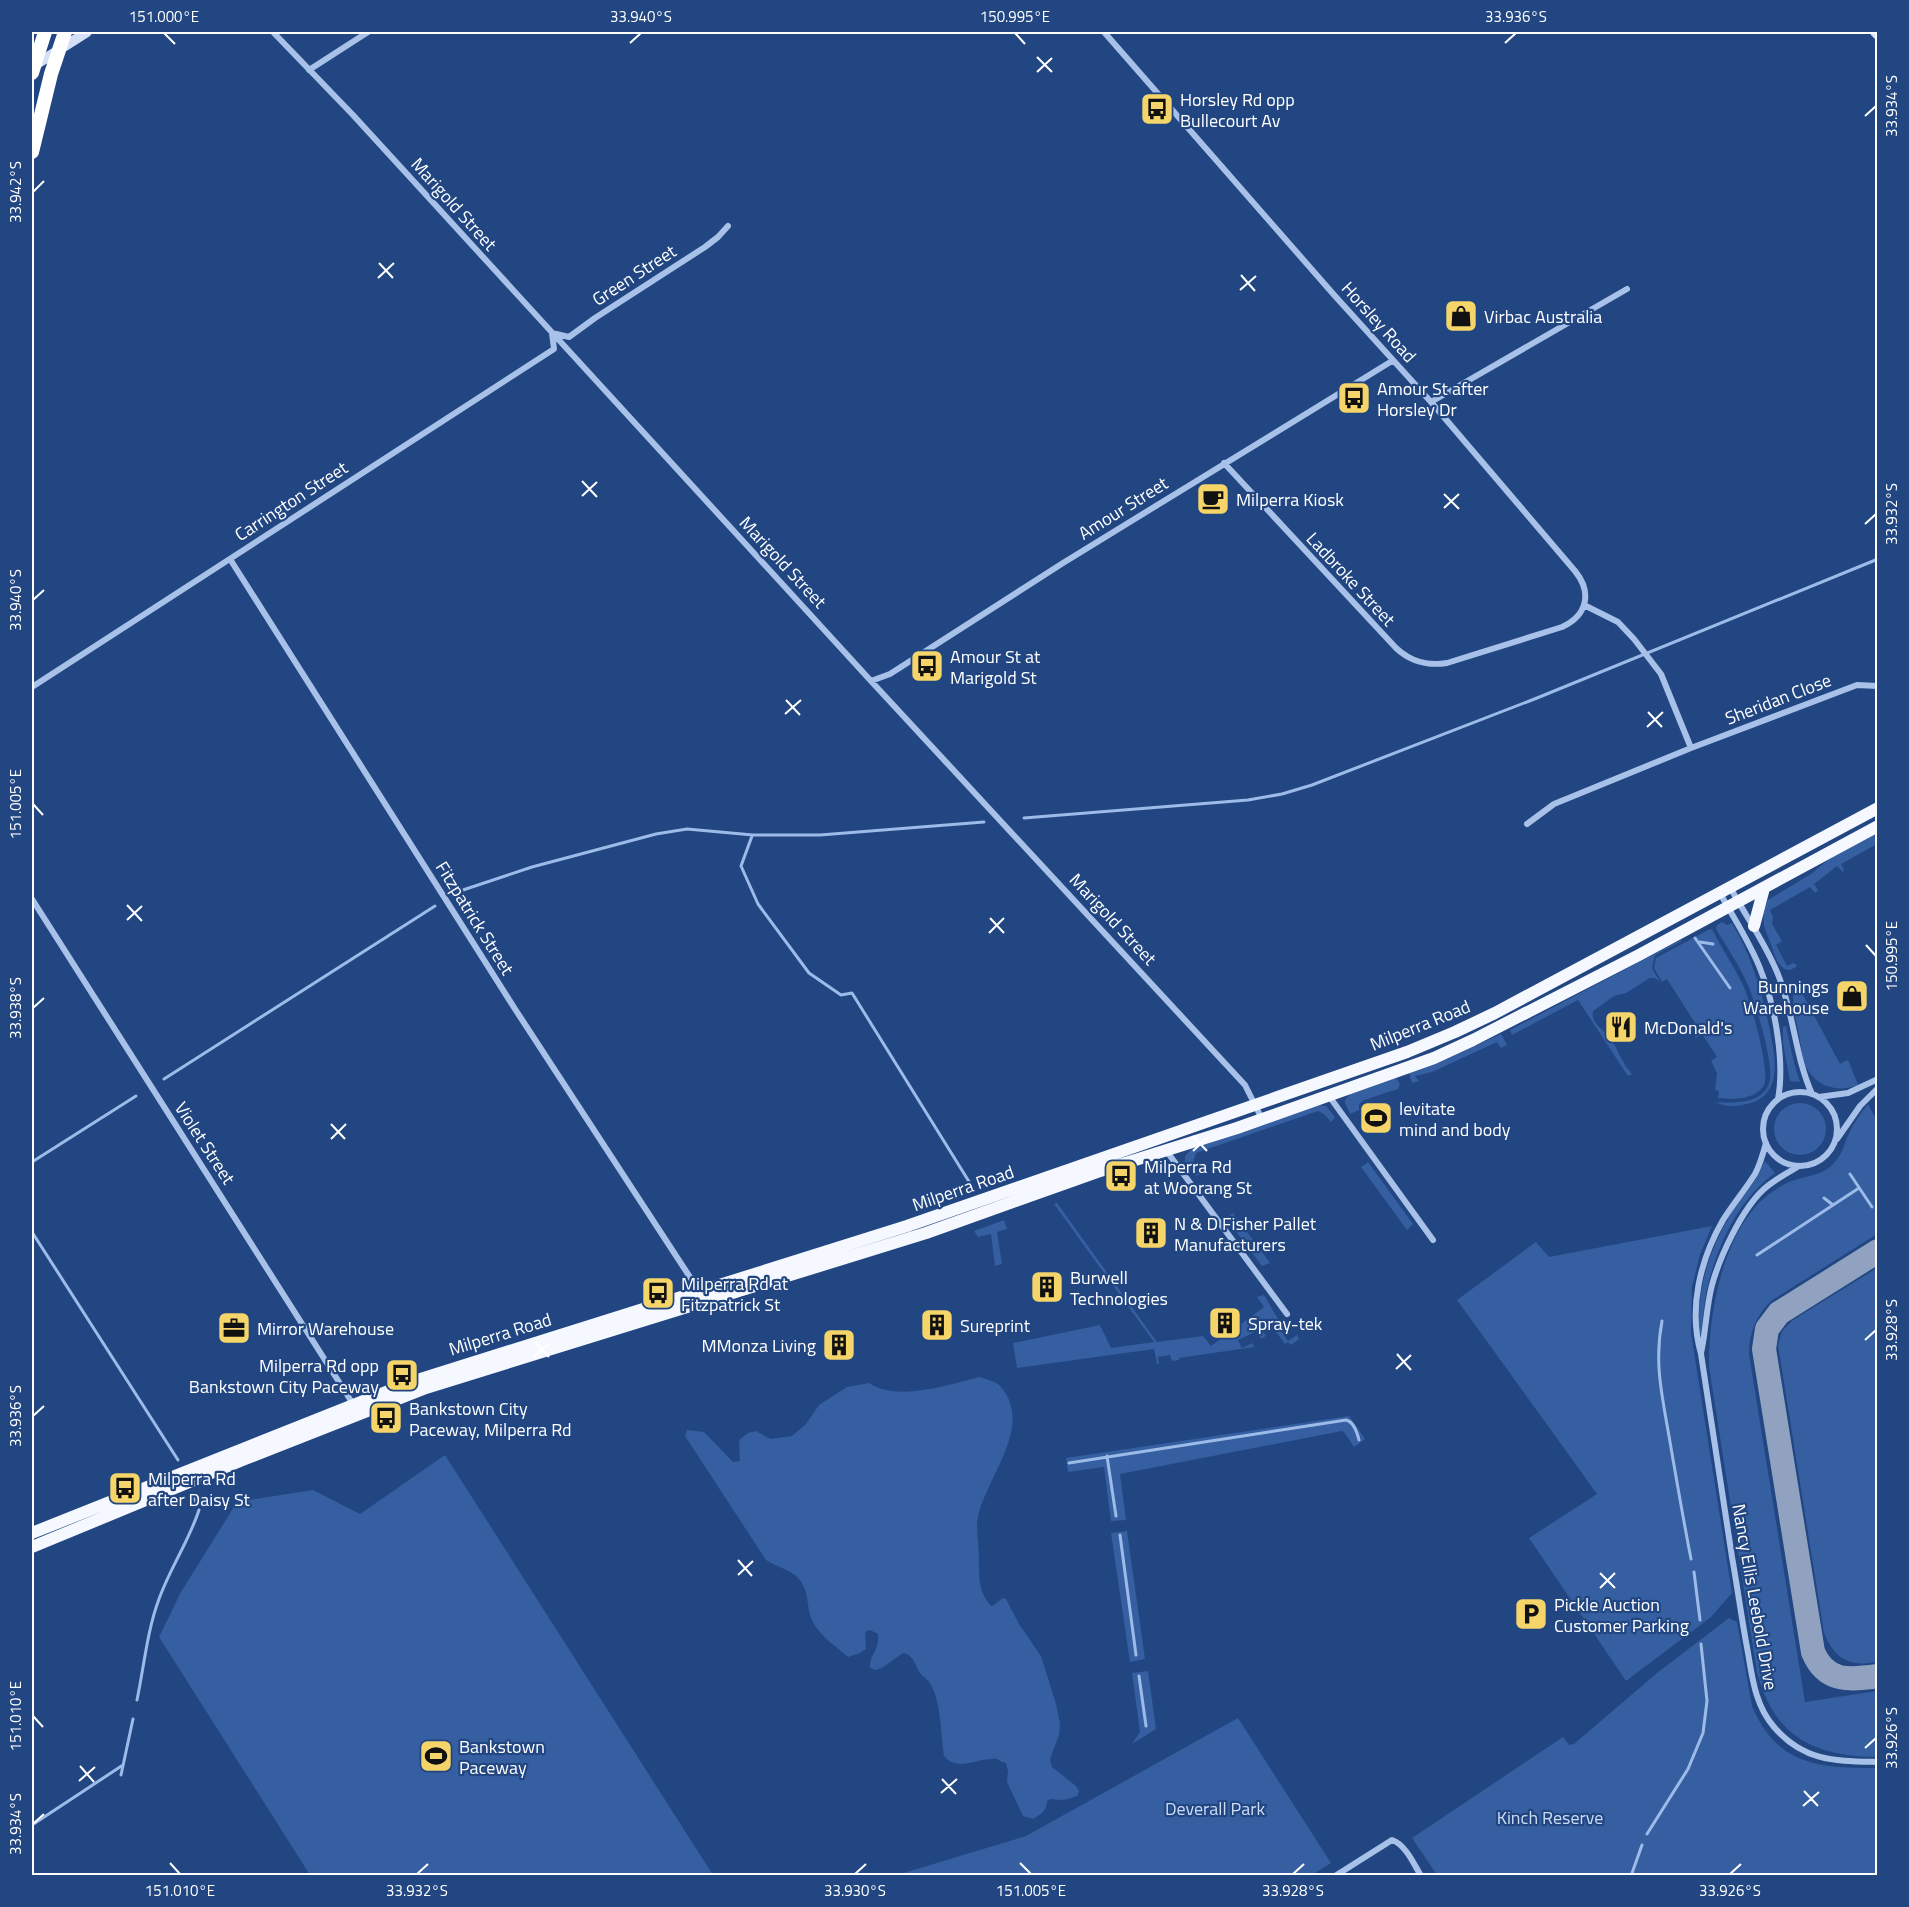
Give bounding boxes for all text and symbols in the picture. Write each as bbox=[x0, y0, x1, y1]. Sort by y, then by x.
text: 151.000°E bbox=[129, 5, 199, 28]
text: 33.940°S bbox=[610, 5, 672, 28]
text: 150.995°E bbox=[980, 5, 1050, 28]
text: 33.936°S bbox=[1485, 5, 1547, 28]
text: 33.934°S bbox=[1880, 75, 1903, 137]
place label: Horsley Rd opp Bullecourt Av bbox=[1180, 86, 1295, 134]
bus stop icon: Horsley Rd opp Bullecourt Av bbox=[1139, 91, 1175, 127]
street label: Marigold Street bbox=[405, 151, 504, 257]
text: 33.942°S bbox=[4, 161, 27, 223]
street label: Green Street bbox=[587, 237, 682, 312]
street label: Horsley Road bbox=[1335, 275, 1423, 369]
shop icon: Virbac Australia bbox=[1443, 298, 1479, 334]
place label: Virbac Australia bbox=[1484, 303, 1602, 330]
place label: Amour St after Horsley Dr bbox=[1377, 375, 1489, 423]
bus stop icon: Amour St after Horsley Dr bbox=[1336, 380, 1372, 416]
street label: Carrington Street bbox=[229, 454, 353, 548]
street label: Amour Street bbox=[1073, 469, 1174, 546]
cafe icon: Milperra Kiosk bbox=[1195, 481, 1231, 517]
text: 33.932°S bbox=[1880, 483, 1903, 545]
place label: Milperra Kiosk bbox=[1236, 486, 1344, 513]
street label: Marigold Street bbox=[733, 510, 833, 615]
street label: Ladbroke Street bbox=[1300, 526, 1402, 633]
text: 33.940°S bbox=[4, 569, 27, 631]
place label: Amour St at Marigold St bbox=[950, 643, 1041, 691]
bus stop icon: Amour St at Marigold St bbox=[909, 648, 945, 684]
street label: Sheridan Close bbox=[1721, 666, 1835, 732]
text: 151.005°E bbox=[4, 769, 27, 839]
street label: Fitzpatrick Street bbox=[429, 856, 521, 981]
street label: Marigold Street bbox=[1063, 867, 1163, 972]
text: 150.995°E bbox=[1880, 921, 1903, 991]
place label: Bunnings Warehouse bbox=[1743, 973, 1829, 1021]
text: 33.938°S bbox=[4, 977, 27, 1039]
shop icon: Bunnings Warehouse bbox=[1834, 978, 1870, 1014]
street label: Milperra Road bbox=[1366, 993, 1474, 1057]
restaurant icon: McDonald's bbox=[1603, 1009, 1639, 1045]
place label: McDonald's bbox=[1644, 1014, 1732, 1041]
place label: levitate mind and body bbox=[1399, 1095, 1511, 1143]
street label: Violet Street bbox=[168, 1096, 242, 1190]
sports icon: levitate mind and body bbox=[1358, 1100, 1394, 1136]
place label: Milperra Rd at Woorang St bbox=[1144, 1153, 1253, 1201]
street label: Milperra Road bbox=[908, 1158, 1018, 1218]
bus stop icon: Milperra Rd at Woorang St bbox=[1103, 1158, 1139, 1194]
place label: N & D Fisher Pallet Manufacturers bbox=[1174, 1210, 1317, 1258]
building icon: N & D Fisher Pallet Manufacturers bbox=[1133, 1215, 1169, 1251]
place label: Burwell Technologies bbox=[1070, 1264, 1168, 1312]
building icon: Burwell Technologies bbox=[1029, 1269, 1065, 1305]
place label: Milperra Rd at Fitzpatrick St bbox=[681, 1270, 789, 1318]
bus stop icon: Milperra Rd at Fitzpatrick St bbox=[640, 1275, 676, 1311]
text: 33.928°S bbox=[1880, 1299, 1903, 1361]
building icon: Spray-tek bbox=[1207, 1305, 1243, 1341]
street label: Milperra Road bbox=[445, 1306, 555, 1362]
building icon: Sureprint bbox=[919, 1307, 955, 1343]
office icon: Mirror Warehouse bbox=[216, 1310, 252, 1346]
place label: Spray-tek bbox=[1248, 1310, 1323, 1337]
place label: Sureprint bbox=[960, 1312, 1031, 1339]
place label: Mirror Warehouse bbox=[257, 1315, 394, 1342]
building icon: MMonza Living bbox=[821, 1327, 857, 1363]
place label: MMonza Living bbox=[701, 1332, 816, 1359]
place label: Milperra Rd opp Bankstown City Paceway bbox=[189, 1352, 379, 1400]
bus stop icon: Milperra Rd opp Bankstown City Paceway bbox=[384, 1357, 420, 1393]
text: 33.936°S bbox=[4, 1385, 27, 1447]
place label: Bankstown City Paceway, Milperra Rd bbox=[409, 1395, 572, 1443]
bus stop icon: Bankstown City Paceway, Milperra Rd bbox=[368, 1400, 404, 1436]
place label: Milperra Rd after Daisy St bbox=[148, 1465, 251, 1513]
bus stop icon: Milperra Rd after Daisy St bbox=[107, 1470, 143, 1506]
street label: Nancy Ellis Leebold Drive bbox=[1725, 1502, 1785, 1692]
place label: Pickle Auction Customer Parking bbox=[1554, 1591, 1689, 1639]
parking icon: Pickle Auction Customer Parking bbox=[1513, 1596, 1549, 1632]
text: 151.010°E bbox=[4, 1681, 27, 1751]
text: 33.926°S bbox=[1880, 1707, 1903, 1769]
place label: Bankstown Paceway bbox=[459, 1733, 545, 1781]
sports icon: Bankstown Paceway bbox=[418, 1738, 454, 1774]
text: 33.934°S bbox=[4, 1793, 27, 1855]
park label: Deverall Park bbox=[1165, 1795, 1265, 1822]
park label: Kinch Reserve bbox=[1497, 1804, 1603, 1831]
text: 151.010°E bbox=[145, 1879, 215, 1902]
text: 33.932°S bbox=[386, 1879, 448, 1902]
text: 33.930°S bbox=[824, 1879, 886, 1902]
text: 151.005°E bbox=[996, 1879, 1066, 1902]
text: 33.928°S bbox=[1262, 1879, 1324, 1902]
text: 33.926°S bbox=[1699, 1879, 1761, 1902]

